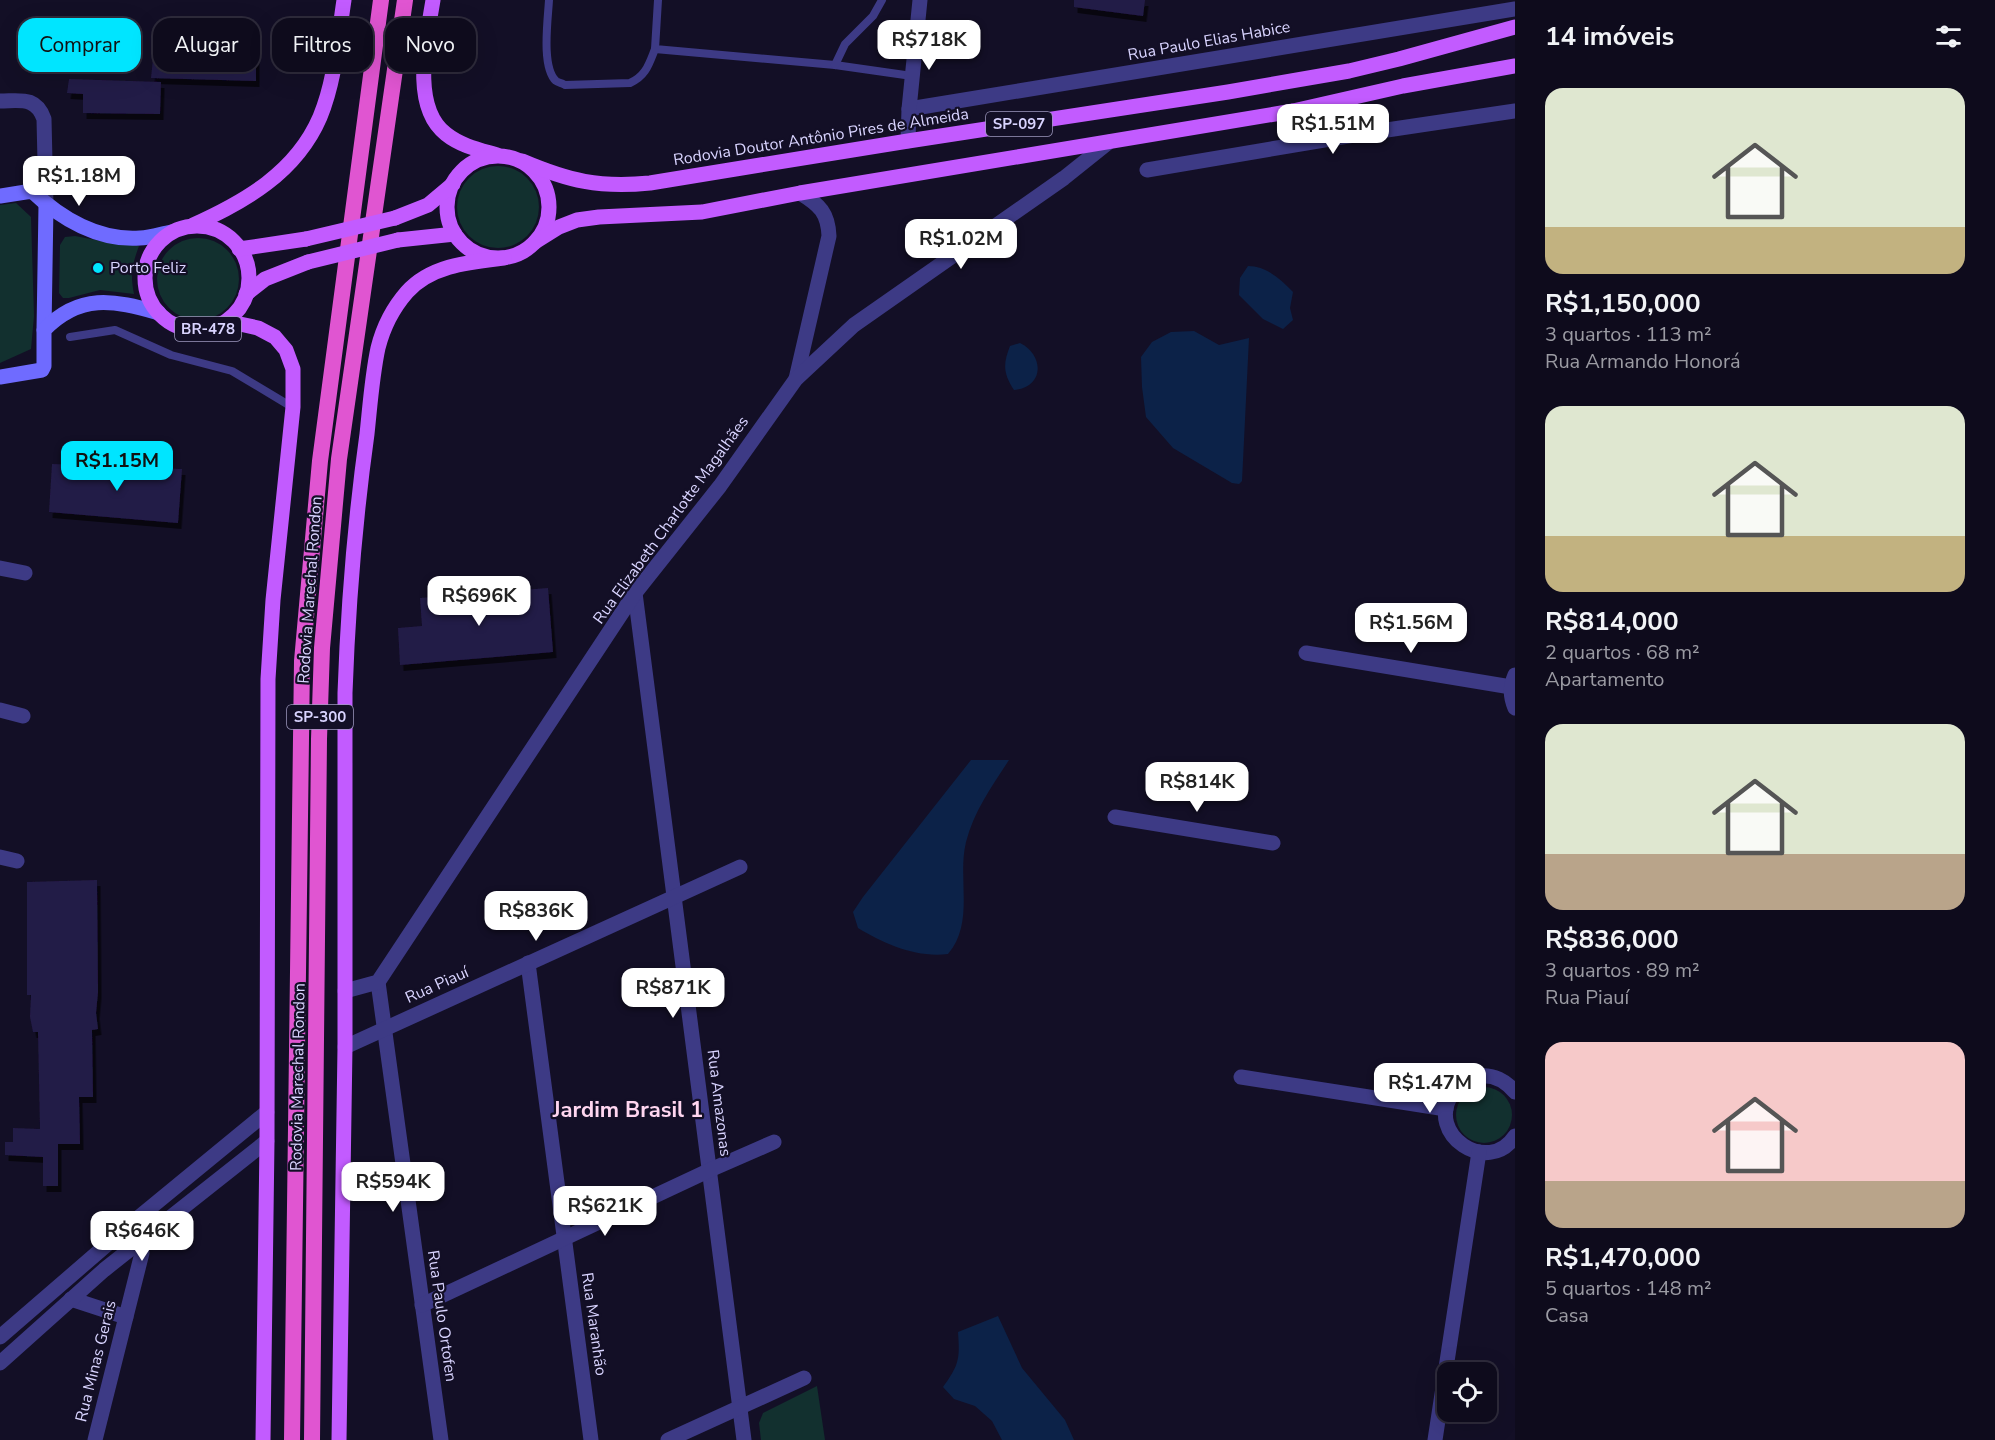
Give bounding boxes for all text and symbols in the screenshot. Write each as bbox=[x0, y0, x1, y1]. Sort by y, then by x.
street label: Rua Paulo Elias Habice bbox=[1126, 16, 1292, 66]
chip: Comprar bbox=[18, 18, 141, 72]
chip: Alugar bbox=[153, 18, 260, 72]
chip: Filtros bbox=[272, 18, 373, 72]
chip: Novo bbox=[385, 18, 476, 72]
text: 14 imóveis bbox=[1545, 19, 1674, 54]
pin: R$718K bbox=[880, 20, 978, 71]
icon: filters bbox=[1932, 20, 1965, 53]
text: R$718K bbox=[892, 26, 967, 53]
street label: Rodovia Doutor Antônio Pires de Almeida bbox=[672, 103, 970, 171]
pin: R$1.51M bbox=[1278, 104, 1388, 155]
text: R$1.51M bbox=[1291, 110, 1375, 137]
road number: SP-097 bbox=[986, 112, 1052, 136]
icon: home bbox=[1701, 127, 1809, 235]
pin: R$1.18M bbox=[24, 156, 134, 207]
text: R$1.18M bbox=[37, 162, 121, 189]
pin: R$1.02M bbox=[906, 219, 1016, 270]
text: R$1.02M bbox=[919, 225, 1003, 252]
place label: Porto Feliz bbox=[110, 257, 186, 279]
marker: Porto Feliz bbox=[91, 261, 105, 275]
text: R$1,150,000 bbox=[1545, 286, 1701, 321]
road number: BR-478 bbox=[175, 317, 241, 341]
text: 3 quartos · 113 m² bbox=[1545, 321, 1712, 348]
text: Rua Armando Honorá bbox=[1545, 348, 1741, 375]
street label: Rua Elizabeth Charlotte Magalhães bbox=[588, 412, 754, 628]
pin: R$1.15M bbox=[62, 441, 172, 492]
icon: home bbox=[1701, 445, 1809, 553]
text: R$1.15M bbox=[75, 447, 159, 474]
street label: Rodovia Marechal Rondon bbox=[292, 495, 328, 685]
pin: R$696K bbox=[430, 576, 528, 627]
text: R$696K bbox=[442, 582, 517, 609]
pin: R$1.56M bbox=[1356, 603, 1466, 654]
text: R$814,000 bbox=[1545, 604, 1678, 639]
text: R$1.56M bbox=[1369, 609, 1453, 636]
text: 2 quartos · 68 m² bbox=[1545, 639, 1700, 666]
text: Apartamento bbox=[1545, 666, 1664, 693]
road number: SP-300 bbox=[287, 705, 353, 729]
pin: R$814K bbox=[1148, 762, 1246, 813]
icon: home bbox=[1701, 763, 1809, 871]
text: R$814K bbox=[1160, 768, 1235, 795]
pin: R$836K bbox=[487, 891, 585, 942]
text: R$836K bbox=[499, 897, 574, 924]
text: R$836,000 bbox=[1545, 922, 1678, 957]
text: 3 quartos · 89 m² bbox=[1545, 957, 1700, 984]
street label: Rua Piauí bbox=[402, 961, 473, 1009]
pin: R$871K bbox=[624, 968, 722, 1019]
text: R$871K bbox=[636, 974, 711, 1001]
street label: Rodovia Marechal Rondon bbox=[285, 983, 311, 1171]
text: Rua Piauí bbox=[1545, 984, 1629, 1011]
street label: Rua Amazonas bbox=[702, 1048, 736, 1158]
pin: R$1.47M bbox=[1375, 1063, 1485, 1114]
text: R$1.47M bbox=[1388, 1069, 1472, 1096]
icon: home bbox=[1701, 1081, 1809, 1189]
district label: Jardim Brasil 1 bbox=[552, 1095, 703, 1125]
pin: R$594K bbox=[344, 1162, 442, 1213]
text: R$594K bbox=[356, 1168, 431, 1195]
pin: R$621K bbox=[556, 1186, 654, 1237]
text: R$621K bbox=[568, 1192, 643, 1219]
pin: R$646K bbox=[93, 1211, 191, 1262]
text: R$646K bbox=[105, 1217, 180, 1244]
text: R$1,470,000 bbox=[1545, 1240, 1701, 1275]
street label: Rua Paulo Ortofen bbox=[422, 1249, 462, 1383]
street label: Rua Maranhão bbox=[576, 1271, 612, 1377]
text: 5 quartos · 148 m² bbox=[1545, 1275, 1712, 1302]
street label: Rua Minas Gerais bbox=[70, 1298, 122, 1424]
text: Casa bbox=[1545, 1302, 1589, 1329]
map controls bbox=[1437, 1362, 1497, 1422]
button: locate bbox=[1437, 1362, 1497, 1422]

